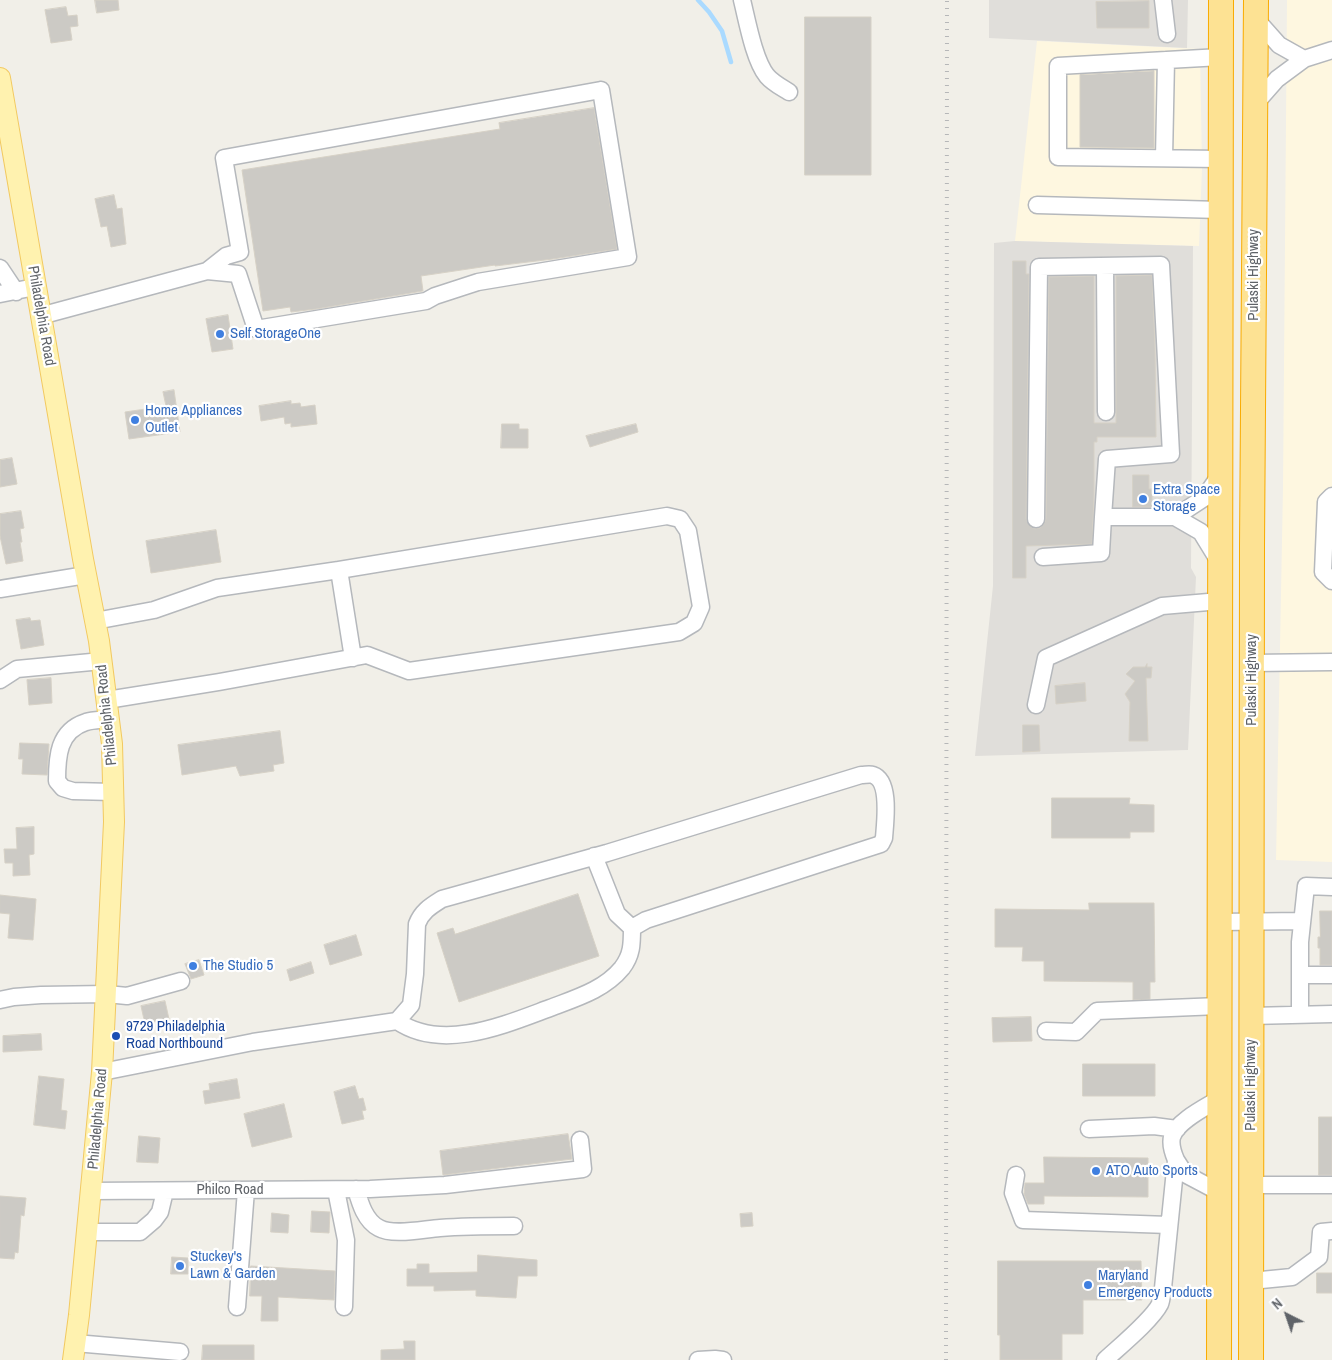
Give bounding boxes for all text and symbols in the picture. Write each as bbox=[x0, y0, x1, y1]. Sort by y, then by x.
street label: Pulaski Highway bbox=[1245, 229, 1263, 321]
street label: Philadelphia Road bbox=[23, 265, 59, 367]
place label: Self StorageOne bbox=[230, 325, 321, 343]
marker: Self StorageOne bbox=[214, 328, 226, 340]
place label: Home Appliances Outlet bbox=[145, 402, 242, 437]
marker: Home Appliances Outlet bbox=[129, 414, 141, 426]
place label: Extra Space Storage bbox=[1153, 481, 1220, 516]
marker: Extra Space Storage bbox=[1137, 493, 1149, 505]
street label: Pulaski Highway bbox=[1243, 634, 1261, 726]
street label: Philadelphia Road bbox=[93, 664, 121, 766]
place label: The Studio 5 bbox=[203, 957, 273, 975]
marker: The Studio 5 bbox=[187, 960, 199, 972]
place label: 9729 Philadelphia Road Northbound bbox=[126, 1018, 225, 1053]
marker: 9729 Philadelphia Road Northbound bbox=[110, 1030, 122, 1042]
street label: Pulaski Highway bbox=[1242, 1039, 1260, 1131]
street label: Philadelphia Road bbox=[85, 1068, 111, 1170]
place label: ATO Auto Sports bbox=[1106, 1162, 1198, 1180]
marker: ATO Auto Sports bbox=[1090, 1165, 1102, 1177]
street label: Philco Road bbox=[196, 1181, 264, 1199]
place label: Stuckey's Lawn & Garden bbox=[190, 1248, 275, 1283]
marker: Stuckey's Lawn & Garden bbox=[174, 1260, 186, 1272]
place label: Maryland Emergency Products bbox=[1098, 1267, 1212, 1302]
marker: Maryland Emergency Products bbox=[1082, 1279, 1094, 1291]
north arrow bbox=[1262, 1290, 1312, 1340]
text: N bbox=[1268, 1294, 1286, 1313]

